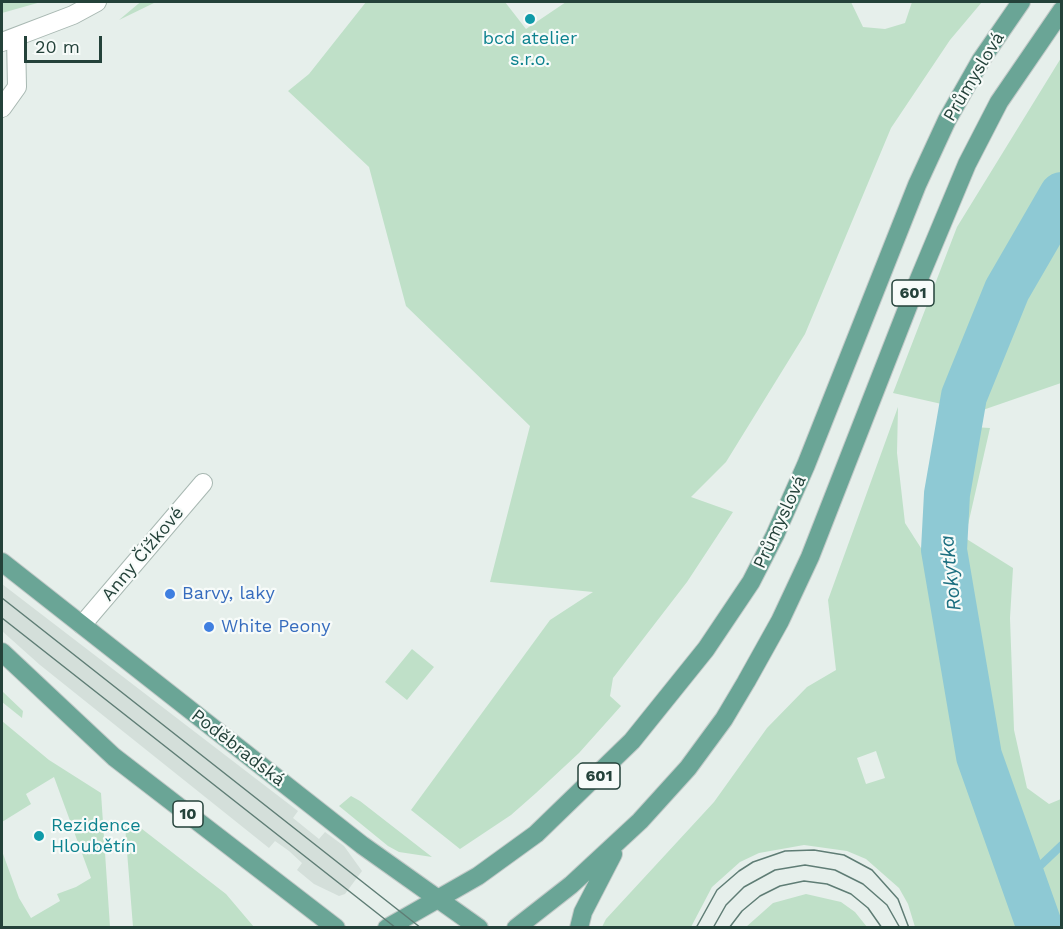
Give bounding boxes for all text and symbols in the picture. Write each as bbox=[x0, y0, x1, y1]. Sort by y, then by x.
marker: bcd atelier s.r.o. bbox=[523, 12, 537, 26]
scale bar bbox=[27, 24, 105, 62]
place label: bcd atelier s.r.o. bbox=[483, 28, 577, 70]
street label: Průmyslová bbox=[939, 28, 1009, 126]
text: 20 m bbox=[35, 36, 80, 57]
road number: 601 bbox=[892, 280, 934, 306]
street label: Průmyslová bbox=[749, 472, 811, 572]
street label: Anny Čížkové bbox=[97, 502, 189, 606]
water label: Rokytka bbox=[935, 534, 967, 612]
place label: Barvy, laky bbox=[182, 583, 275, 605]
marker: Barvy, laky bbox=[163, 587, 177, 601]
place label: White Peony bbox=[221, 616, 330, 638]
marker: White Peony bbox=[202, 620, 216, 634]
street label: Poděbradská bbox=[187, 705, 289, 791]
road number: 601 bbox=[578, 763, 620, 789]
road number: 10 bbox=[173, 801, 203, 827]
place label: Rezidence Hloubětín bbox=[51, 815, 141, 858]
marker: Rezidence Hloubětín bbox=[32, 829, 46, 843]

